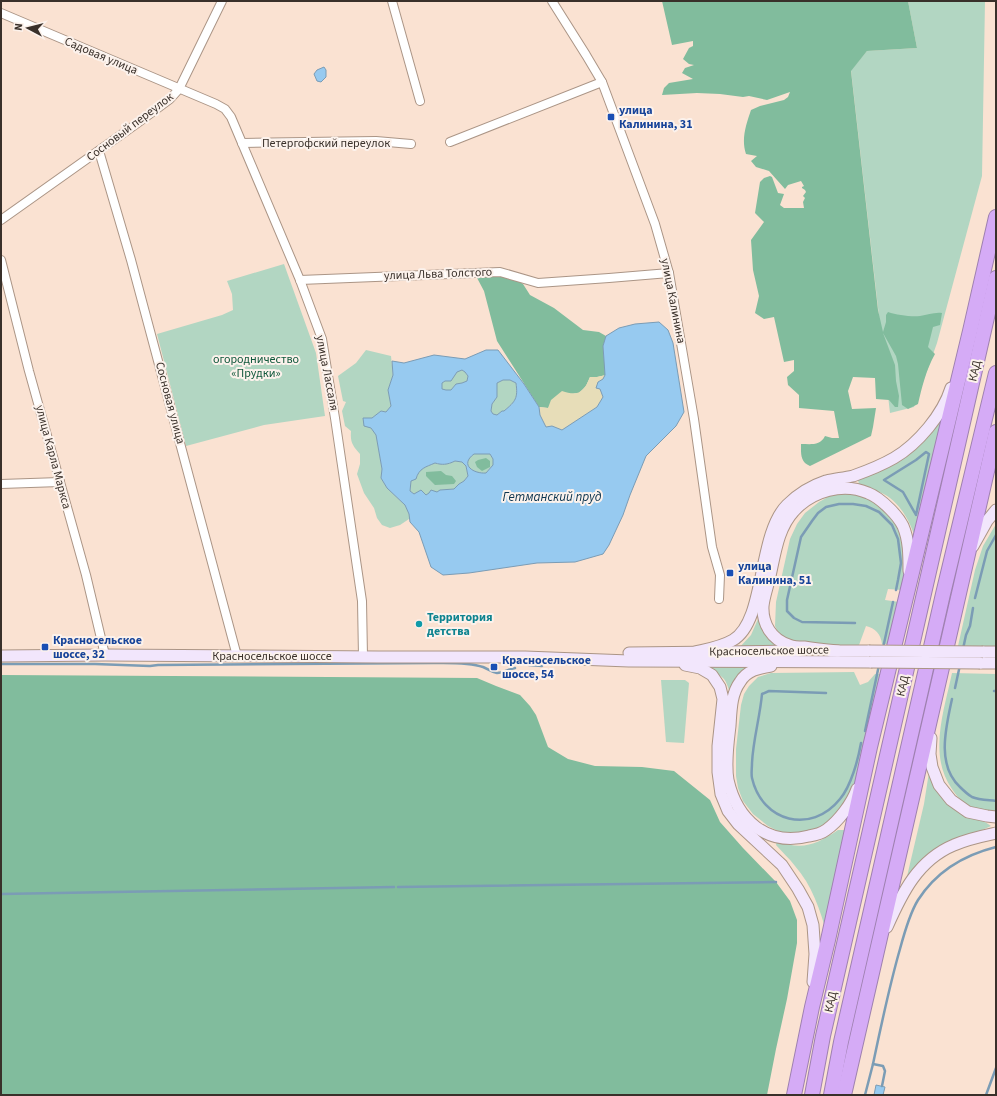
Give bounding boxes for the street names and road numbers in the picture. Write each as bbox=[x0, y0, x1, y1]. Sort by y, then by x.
street label: Садовая улица bbox=[62, 33, 140, 79]
street label: Сосновый переулок bbox=[83, 89, 177, 165]
street label: Петергофский переулок bbox=[262, 135, 390, 152]
street label: улица Калинина bbox=[656, 257, 690, 345]
street label: улица Льва Толстого bbox=[383, 264, 493, 284]
street label: улица Лассаля bbox=[311, 334, 343, 412]
street label: КАД bbox=[964, 358, 986, 383]
street label: Сосновая улица bbox=[151, 360, 189, 446]
street label: улица Карла Маркса bbox=[31, 403, 75, 511]
street label: Красносельское шоссе bbox=[709, 641, 829, 661]
street label: Красносельское шоссе bbox=[212, 648, 332, 665]
street label: КАД bbox=[892, 673, 914, 698]
street label: КАД bbox=[820, 989, 842, 1014]

